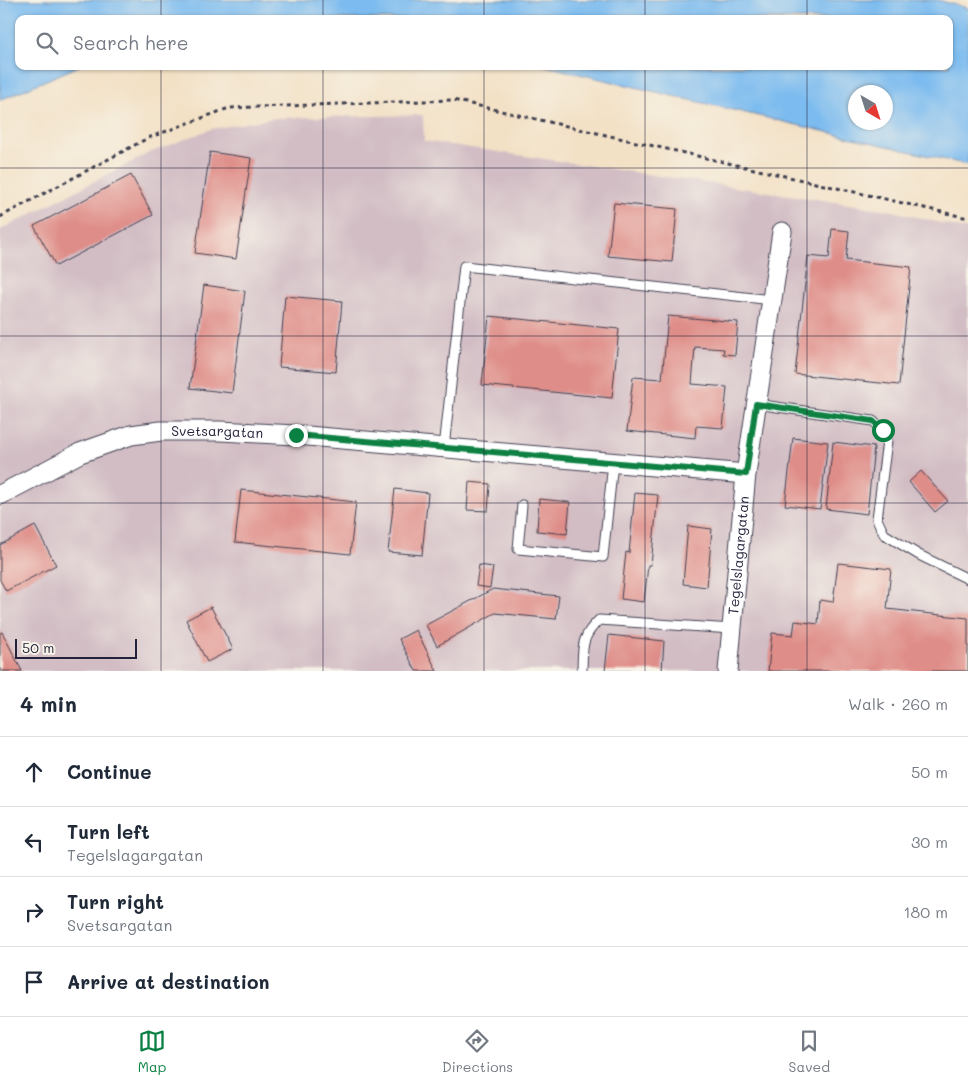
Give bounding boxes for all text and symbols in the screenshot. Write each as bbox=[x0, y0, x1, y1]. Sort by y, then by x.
search box bbox=[15, 15, 953, 70]
icon: search bbox=[33, 29, 61, 57]
text: Search here bbox=[73, 30, 189, 55]
north arrow bbox=[848, 85, 893, 130]
route start bbox=[872, 419, 895, 442]
street label: Svetsargatan bbox=[171, 421, 264, 442]
route end bbox=[285, 424, 308, 447]
street label: Tegelslagargatan bbox=[723, 495, 753, 616]
scale bar bbox=[15, 636, 138, 659]
text: 50 m bbox=[22, 638, 54, 657]
text: 4 min bbox=[20, 690, 77, 717]
text: Walk · 260 m bbox=[848, 693, 948, 714]
icon: ahead bbox=[20, 758, 48, 786]
text: Continue bbox=[67, 759, 152, 784]
text: 50 m bbox=[911, 761, 948, 782]
text: Turn left bbox=[67, 819, 150, 844]
icon: left bbox=[20, 828, 48, 856]
text: 30 m bbox=[911, 831, 948, 852]
text: Tegelslagargatan bbox=[67, 844, 203, 865]
text: Turn right bbox=[67, 889, 164, 914]
icon: right bbox=[20, 898, 48, 926]
text: 180 m bbox=[903, 901, 948, 922]
text: Svetsargatan bbox=[67, 914, 172, 935]
icon: arrive bbox=[20, 968, 48, 996]
text: Arrive at destination bbox=[67, 969, 270, 994]
tab: Map bbox=[138, 1027, 166, 1076]
tab: Directions bbox=[442, 1027, 513, 1076]
tab: Saved bbox=[789, 1027, 830, 1076]

